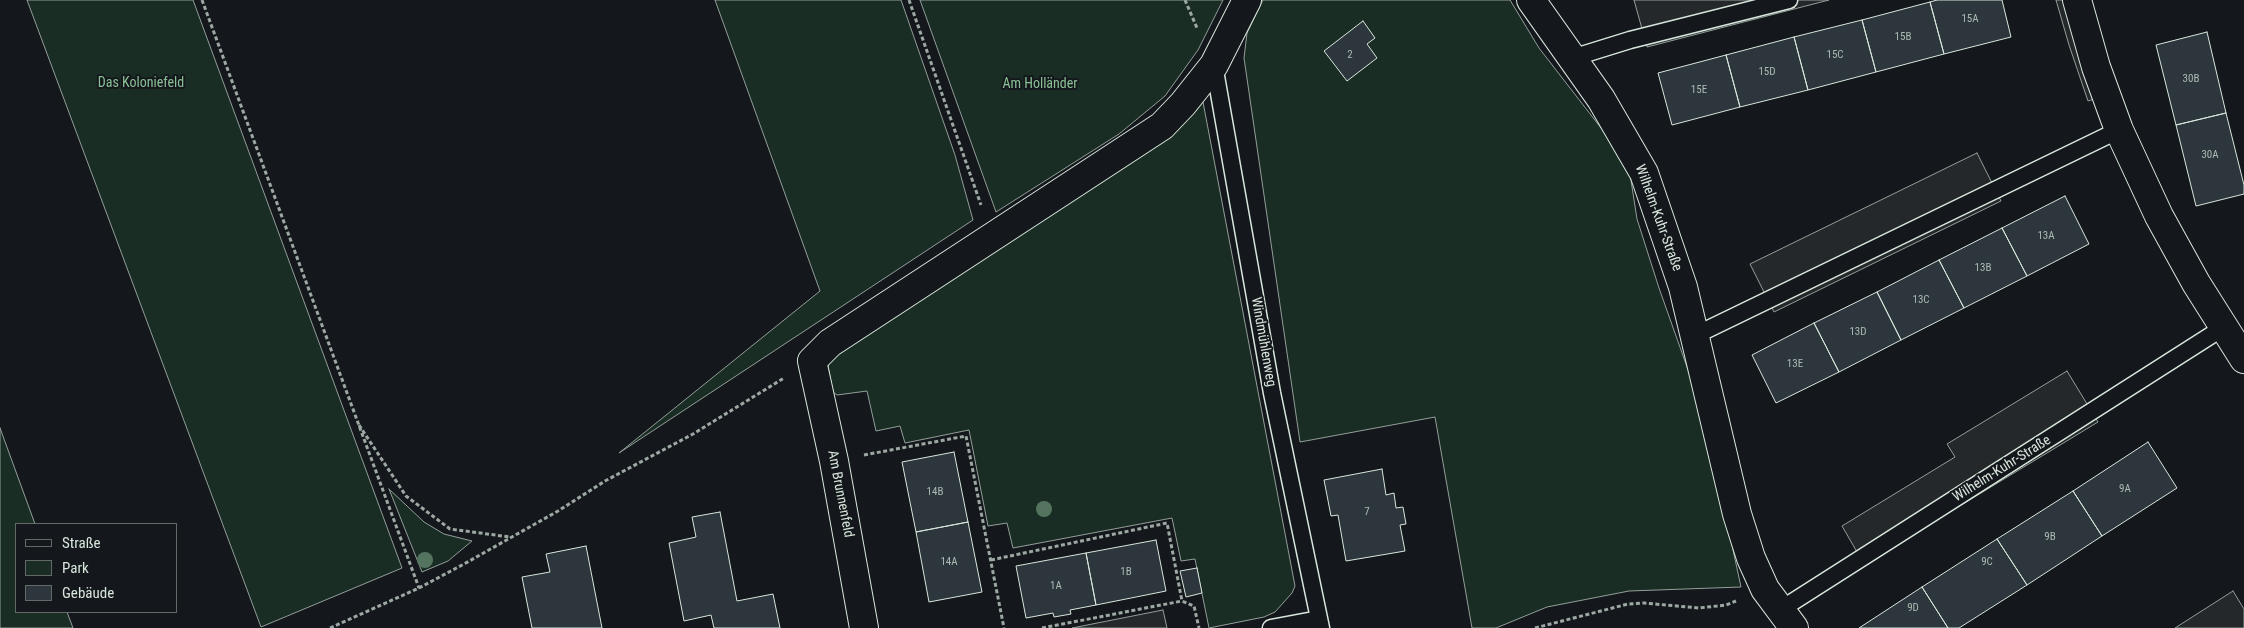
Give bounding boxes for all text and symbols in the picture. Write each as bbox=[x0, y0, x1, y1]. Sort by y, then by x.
house number: 15A bbox=[1961, 12, 1979, 26]
house number: 15B bbox=[1895, 30, 1911, 44]
house number: 2 bbox=[1347, 48, 1353, 62]
house number: 15C bbox=[1826, 48, 1844, 62]
house number: 15D bbox=[1758, 65, 1776, 79]
house number: 30B bbox=[2183, 72, 2199, 86]
park label: Das Koloniefeld bbox=[98, 75, 184, 91]
park label: Am Holländer bbox=[1002, 76, 1078, 92]
house number: 15E bbox=[1691, 83, 1707, 97]
house number: 30A bbox=[2201, 148, 2219, 162]
street label: Wilhelm-Kuhr-Straße bbox=[1631, 162, 1685, 274]
house number: 13A bbox=[2037, 229, 2055, 243]
house number: 13B bbox=[1975, 261, 1991, 275]
house number: 13C bbox=[1912, 293, 1930, 307]
street label: Windmühlenweg bbox=[1247, 296, 1279, 388]
house number: 13D bbox=[1849, 325, 1867, 339]
house number: 13E bbox=[1787, 357, 1803, 371]
street label: Wilhelm-Kuhr-Straße bbox=[1950, 432, 2054, 506]
street label: Am Brunnenfeld bbox=[823, 449, 857, 539]
house number: 9A bbox=[2119, 482, 2131, 496]
house number: 14B bbox=[927, 485, 943, 499]
house number: 7 bbox=[1364, 505, 1370, 519]
legend bbox=[15, 523, 178, 613]
house number: 9B bbox=[2044, 530, 2056, 544]
text: Straße bbox=[62, 534, 101, 552]
house number: 14A bbox=[940, 555, 958, 569]
house number: 9C bbox=[1981, 555, 1993, 569]
text: Park bbox=[62, 559, 89, 577]
house number: 1B bbox=[1120, 565, 1132, 579]
house number: 1A bbox=[1050, 579, 1062, 593]
text: Gebäude bbox=[62, 584, 114, 602]
house number: 9D bbox=[1907, 601, 1919, 615]

